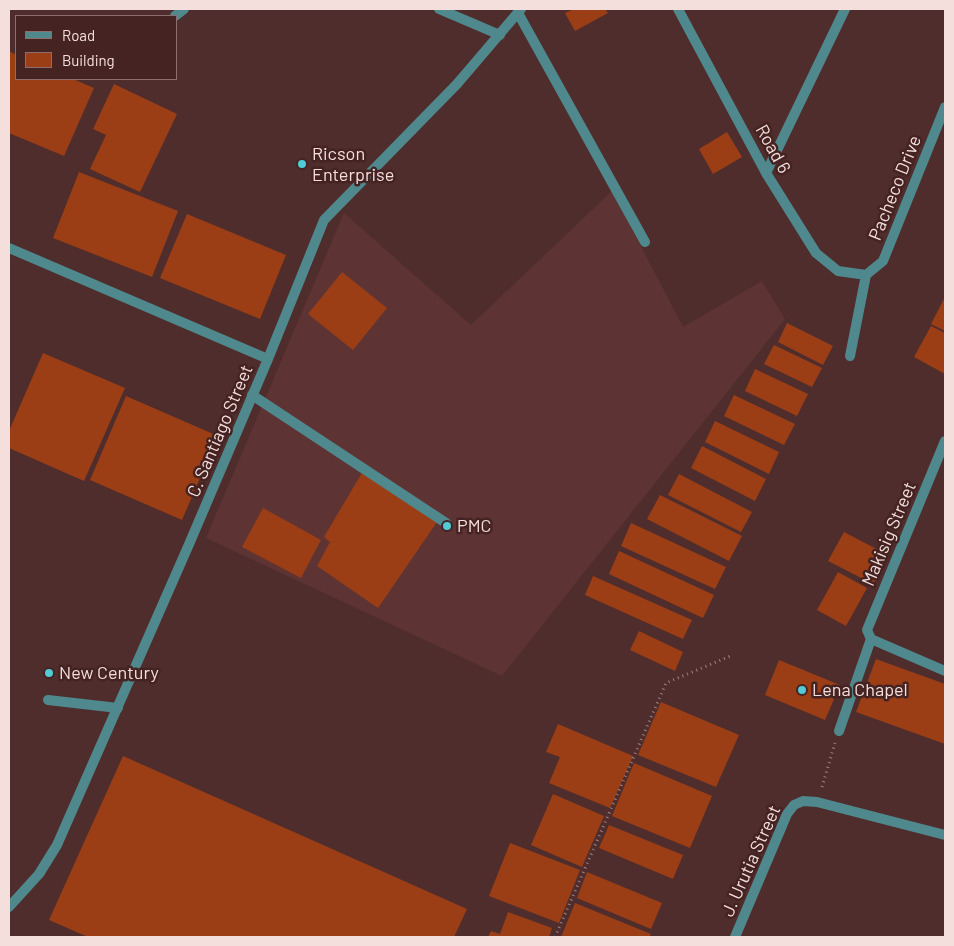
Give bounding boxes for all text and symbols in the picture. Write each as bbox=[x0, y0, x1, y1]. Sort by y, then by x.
legend bbox=[15, 15, 178, 80]
text: Road bbox=[62, 26, 95, 44]
text: Building bbox=[62, 51, 115, 69]
street label: Road 6 bbox=[751, 121, 795, 177]
street label: Pacheco Drive bbox=[864, 132, 926, 244]
place label: Ricson Enterprise bbox=[312, 143, 394, 186]
marker: Ricson Enterprise bbox=[296, 158, 308, 170]
street label: C. Santiago Street bbox=[182, 362, 258, 500]
street label: Makisig Street bbox=[857, 479, 921, 589]
place label: PMC bbox=[457, 515, 491, 537]
marker: PMC bbox=[441, 520, 453, 532]
place label: New Century bbox=[59, 662, 159, 684]
marker: New Century bbox=[43, 667, 55, 679]
place label: Lena Chapel bbox=[812, 679, 908, 701]
marker: Lena Chapel bbox=[796, 684, 808, 696]
street label: J. Urutia Street bbox=[717, 802, 785, 920]

